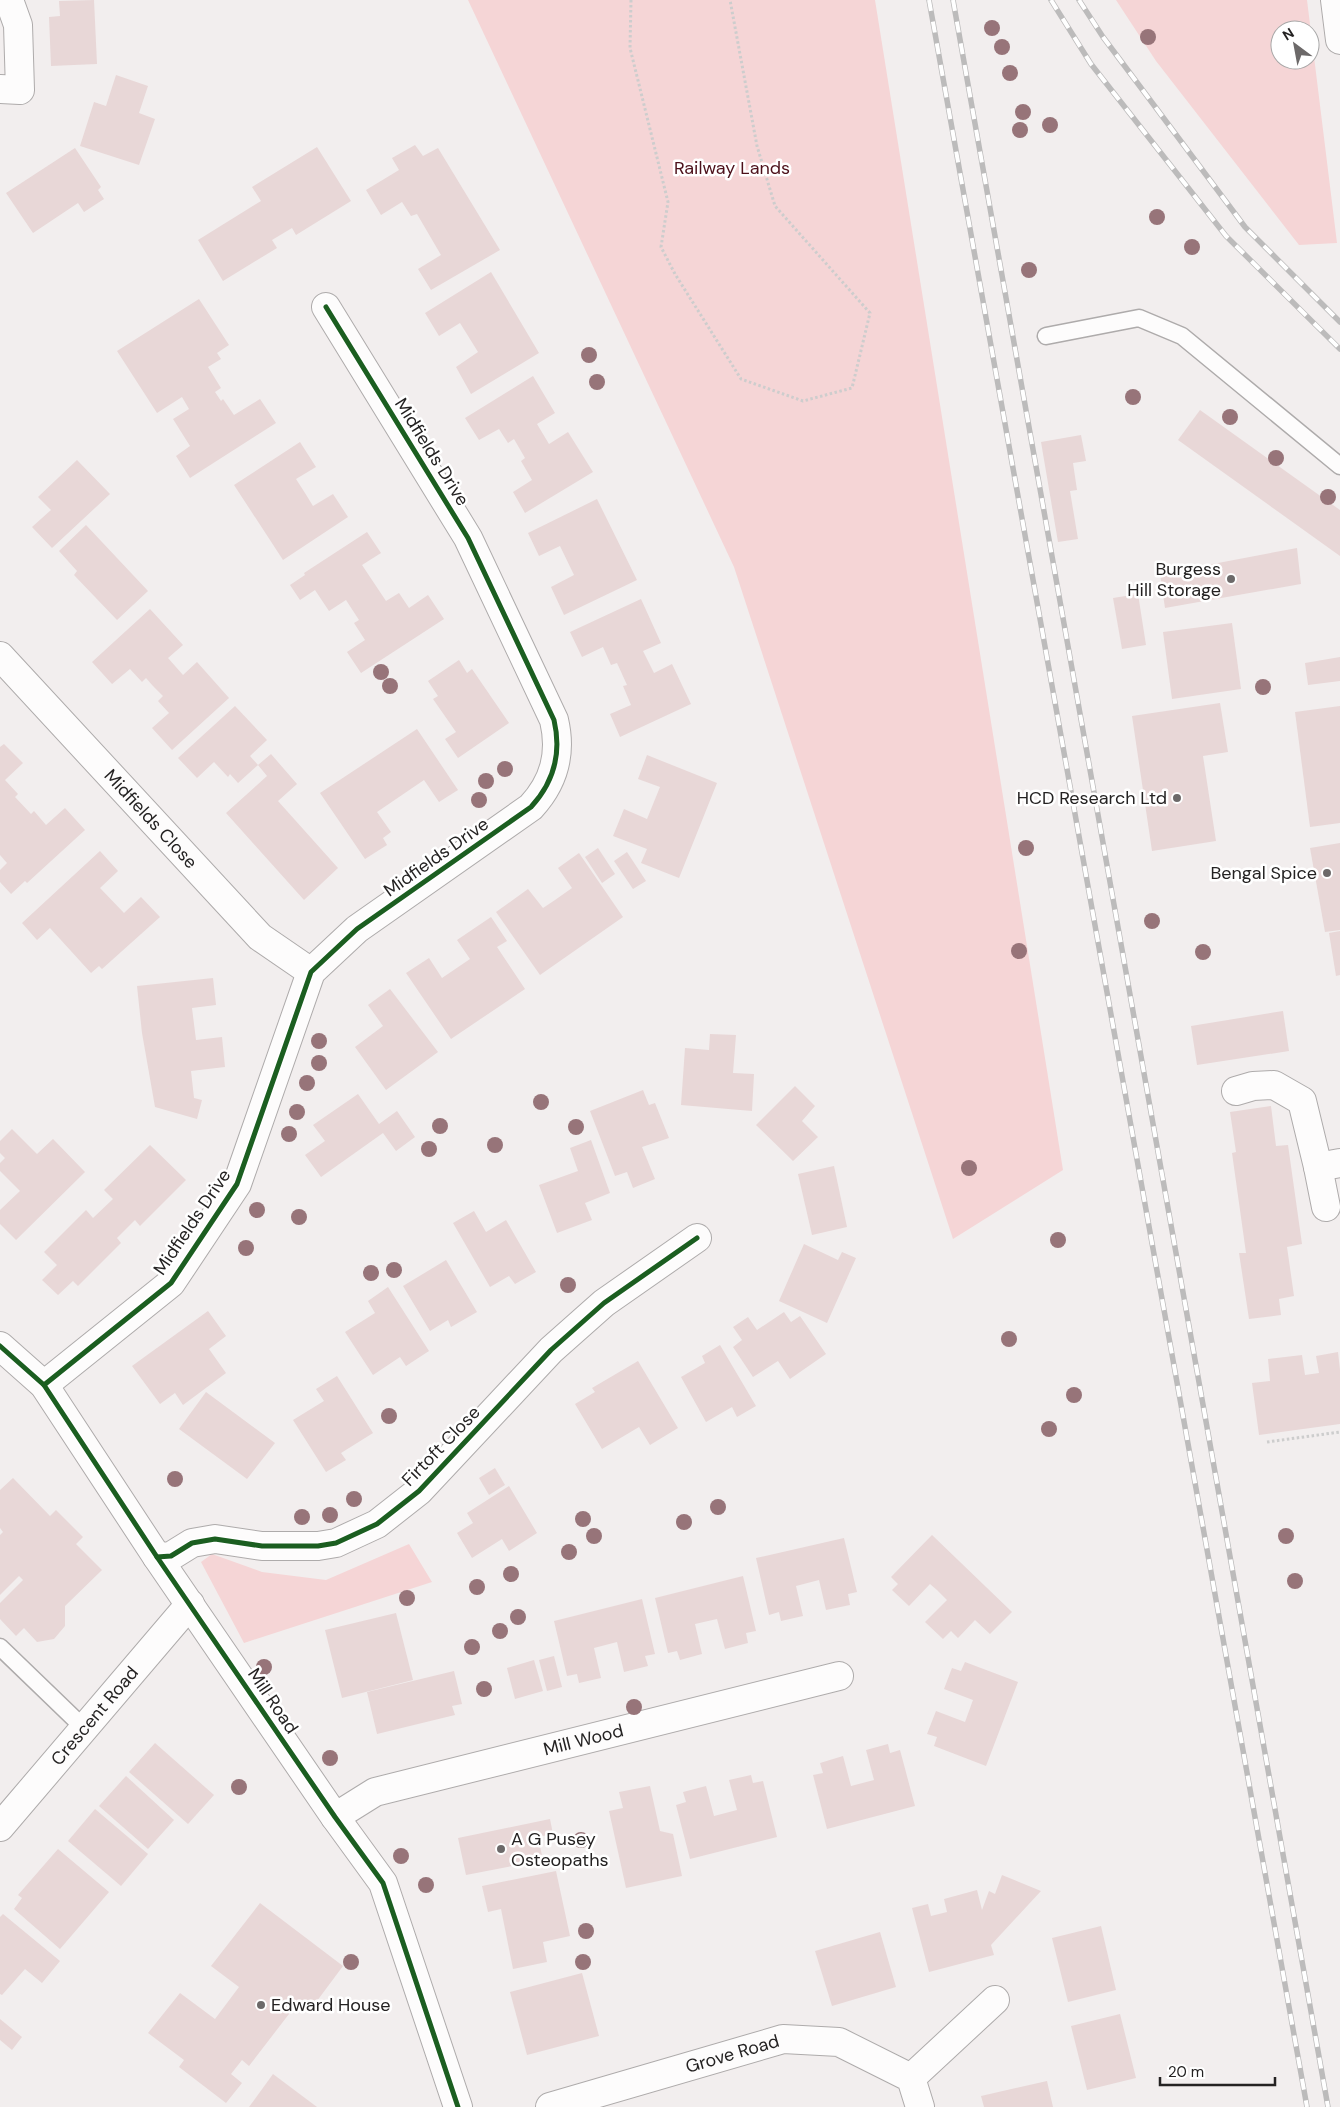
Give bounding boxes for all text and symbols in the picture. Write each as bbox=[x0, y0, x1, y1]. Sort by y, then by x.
north arrow bbox=[1270, 20, 1320, 70]
text: N bbox=[1279, 24, 1297, 44]
park label: Railway Lands bbox=[674, 156, 790, 180]
street label: Midfields Drive bbox=[389, 394, 475, 510]
place label: Burgess Hill Storage bbox=[1127, 557, 1221, 602]
marker: Burgess Hill Storage bbox=[1225, 573, 1237, 585]
street label: Midfields Close bbox=[99, 764, 203, 874]
place label: HCD Research Ltd bbox=[1017, 786, 1167, 810]
marker: HCD Research Ltd bbox=[1171, 792, 1183, 804]
street label: Midfields Drive bbox=[379, 812, 493, 902]
place label: Bengal Spice bbox=[1210, 861, 1317, 885]
marker: Bengal Spice bbox=[1321, 867, 1333, 879]
street label: Midfields Drive bbox=[148, 1164, 236, 1280]
street label: Firtoft Close bbox=[397, 1401, 485, 1491]
street label: Crescent Road bbox=[46, 1661, 144, 1771]
street label: Mill Road bbox=[242, 1664, 304, 1738]
street label: Mill Wood bbox=[541, 1718, 626, 1761]
place label: A G Pusey Osteopaths bbox=[511, 1827, 609, 1872]
marker: A G Pusey Osteopaths bbox=[495, 1843, 507, 1855]
place label: Edward House bbox=[271, 1993, 391, 2017]
marker: Edward House bbox=[255, 1999, 267, 2011]
street label: Grove Road bbox=[683, 2029, 782, 2079]
scale bar bbox=[1160, 2054, 1275, 2086]
text: 20 m bbox=[1168, 2062, 1204, 2082]

